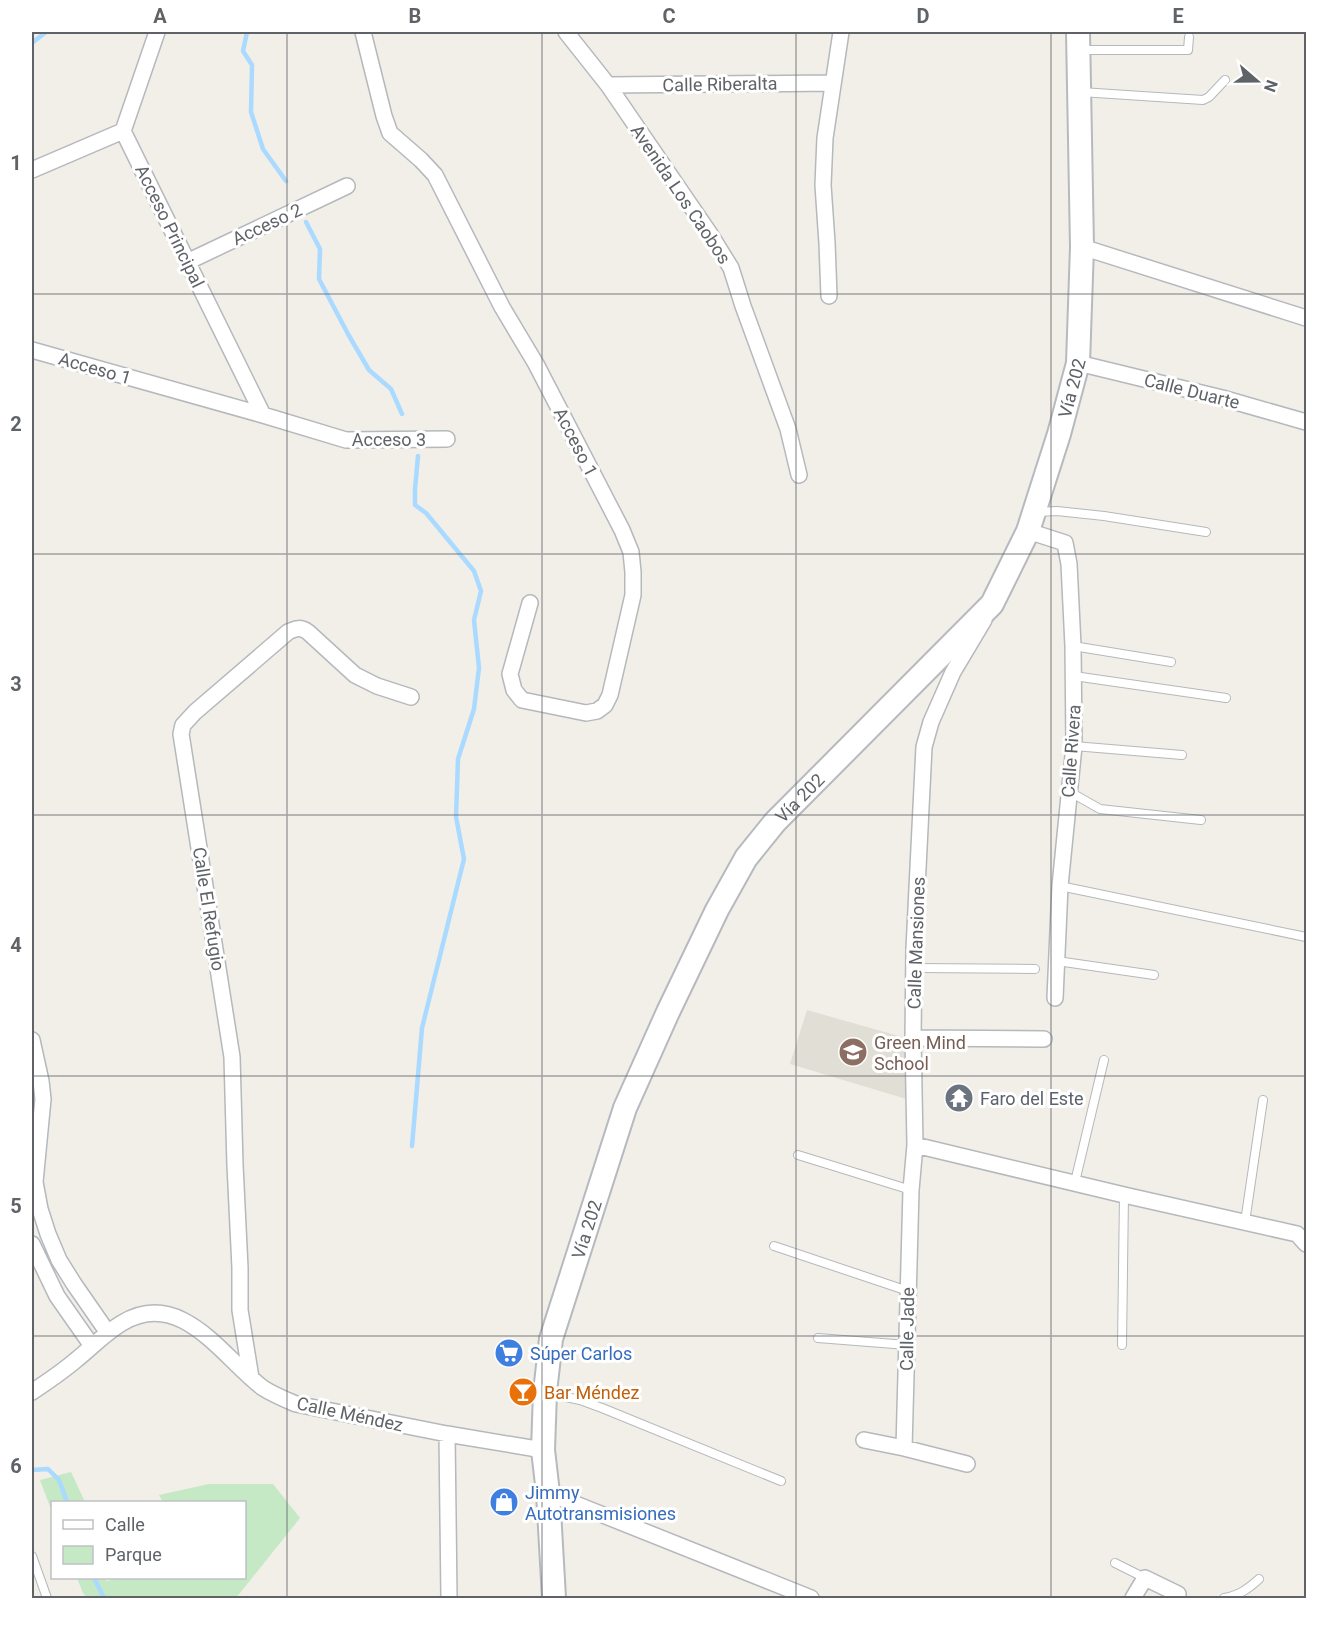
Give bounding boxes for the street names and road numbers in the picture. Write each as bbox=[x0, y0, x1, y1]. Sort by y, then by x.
street label: Calle Riberalta bbox=[662, 72, 778, 96]
street label: Avenida Los Caobos bbox=[627, 120, 735, 268]
street label: Acceso Principal bbox=[131, 161, 209, 291]
street label: Acceso 2 bbox=[229, 199, 305, 249]
street label: Acceso 1 bbox=[56, 348, 134, 388]
street label: Vía 202 bbox=[1053, 356, 1089, 420]
street label: Calle Duarte bbox=[1142, 369, 1242, 413]
street label: Acceso 1 bbox=[550, 404, 602, 480]
street label: Acceso 3 bbox=[352, 429, 426, 450]
street label: Calle Rivera bbox=[1057, 704, 1085, 798]
street label: Vía 202 bbox=[771, 769, 828, 826]
street label: Calle El Refugio bbox=[189, 846, 229, 972]
street label: Calle Mansiones bbox=[903, 876, 929, 1010]
street label: Vía 202 bbox=[567, 1197, 605, 1261]
street label: Calle Jade bbox=[896, 1287, 918, 1371]
street label: Calle Méndez bbox=[295, 1392, 405, 1436]

